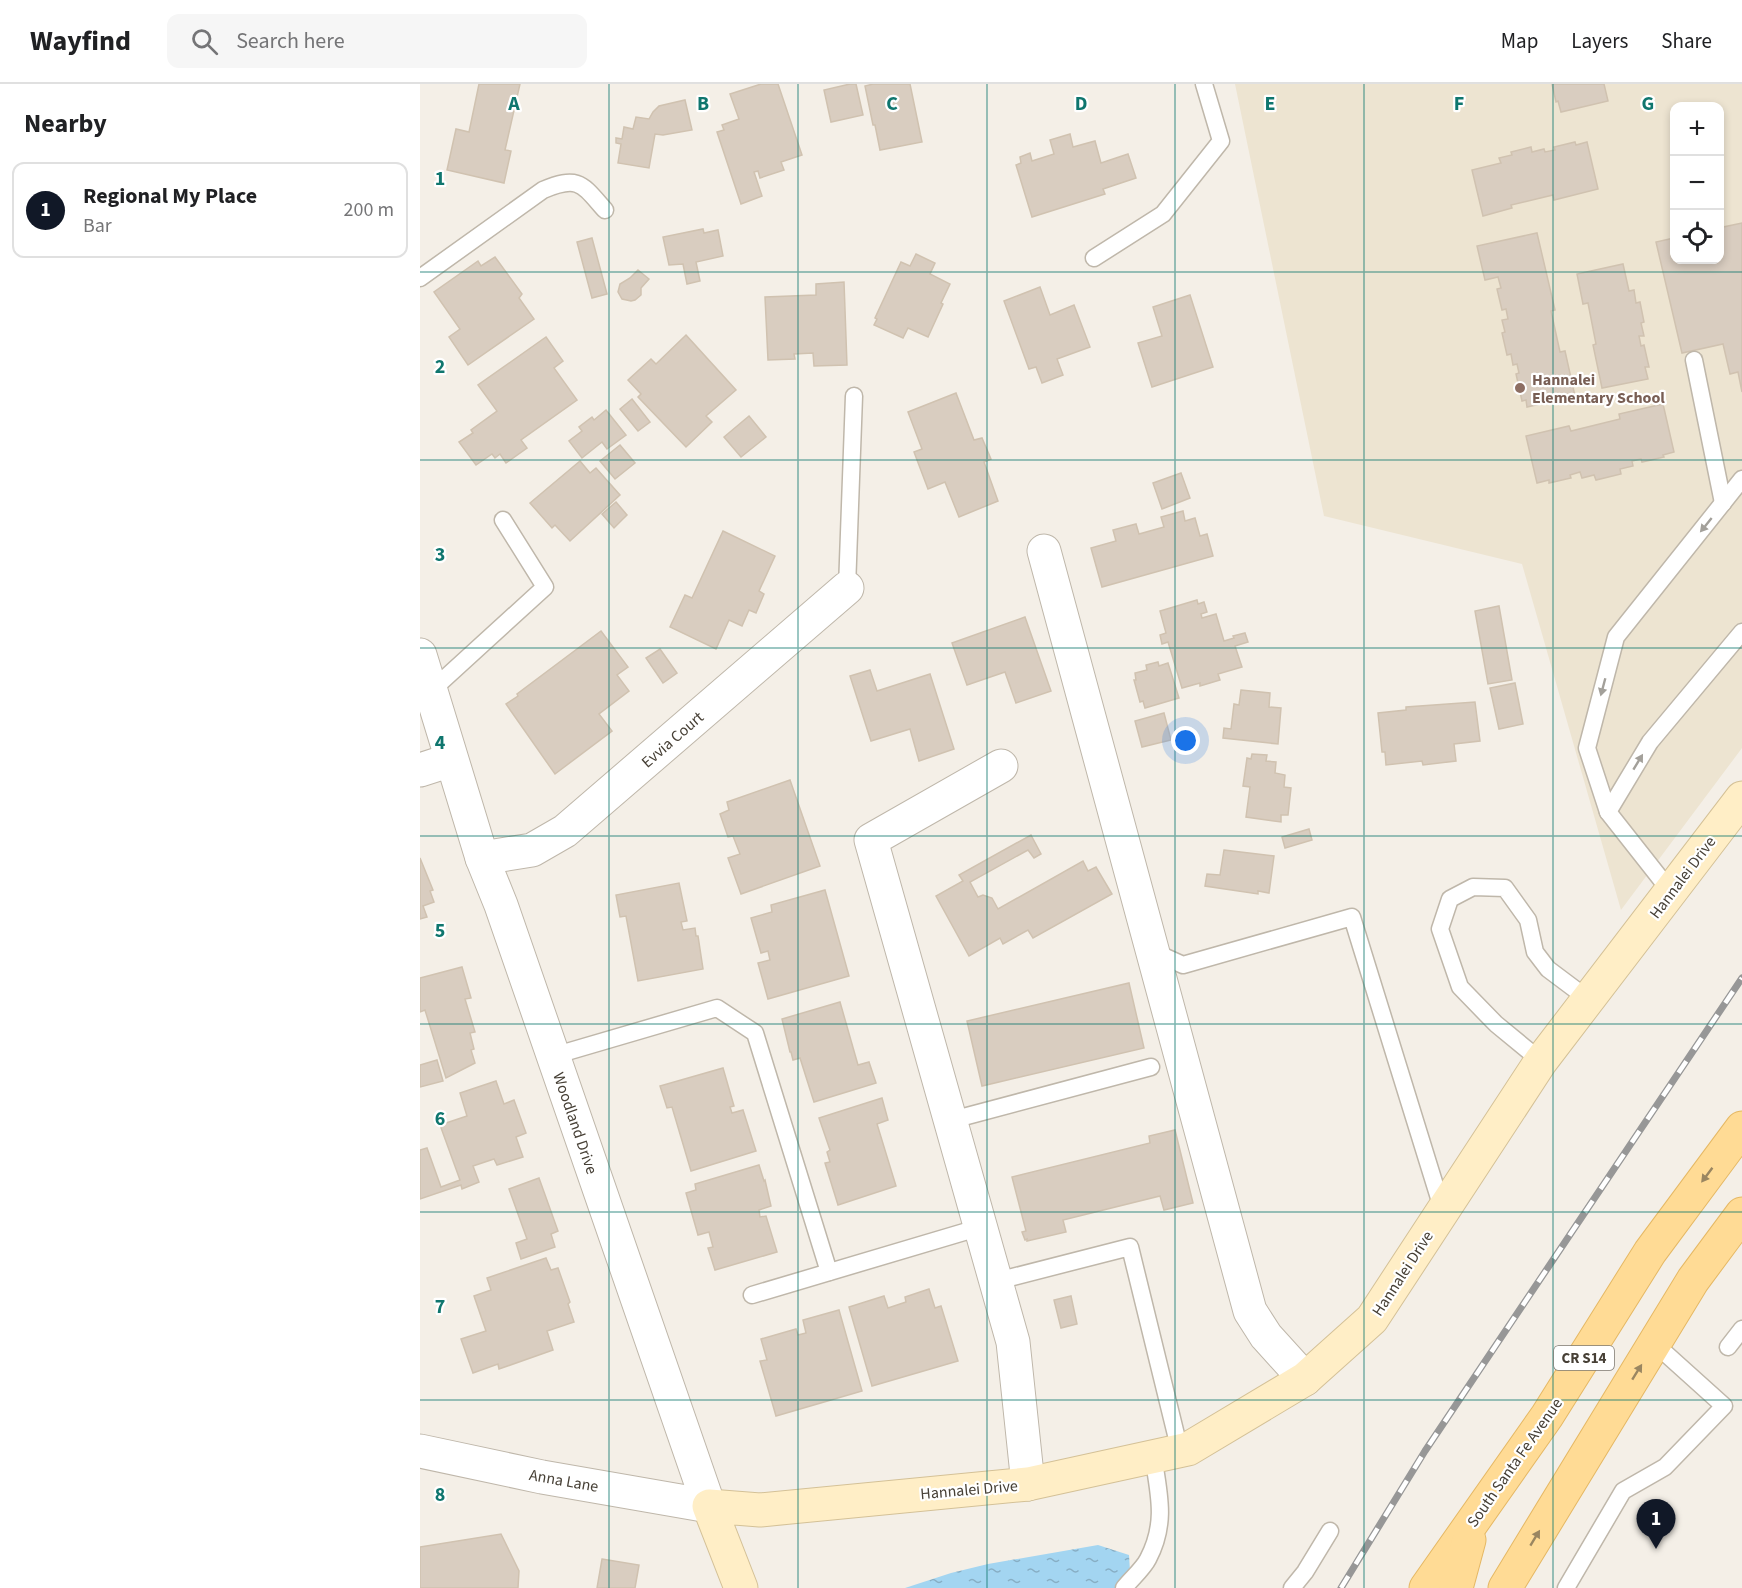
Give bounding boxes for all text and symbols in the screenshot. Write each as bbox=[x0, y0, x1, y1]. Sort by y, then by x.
search box bbox=[167, 14, 587, 68]
text: Wayfind bbox=[30, 21, 131, 61]
icon: search bbox=[188, 25, 221, 58]
text: Search here bbox=[236, 25, 345, 57]
text: Map bbox=[1501, 26, 1538, 56]
text: Layers bbox=[1571, 26, 1628, 56]
text: Share bbox=[1661, 26, 1712, 56]
text: A bbox=[507, 90, 520, 118]
text: B bbox=[697, 90, 709, 118]
text: C bbox=[886, 90, 898, 118]
text: D bbox=[1075, 90, 1087, 118]
text: E bbox=[1265, 90, 1275, 118]
text: F bbox=[1454, 90, 1464, 118]
text: G bbox=[1642, 90, 1654, 118]
map controls bbox=[1670, 102, 1724, 264]
button: + bbox=[1670, 102, 1724, 156]
text: Nearby bbox=[24, 105, 107, 142]
button: − bbox=[1670, 156, 1724, 210]
text: 1 bbox=[435, 165, 445, 193]
text: Regional My Place bbox=[83, 180, 257, 212]
text: 1 bbox=[40, 196, 51, 224]
text: 200 m bbox=[344, 196, 394, 224]
button: locate bbox=[1670, 210, 1724, 264]
text: Bar bbox=[83, 212, 112, 240]
text: 2 bbox=[435, 353, 445, 381]
place label: Hannalei Elementary School bbox=[1532, 369, 1665, 409]
marker: Hannalei Elementary School bbox=[1513, 381, 1527, 395]
one-way arrow bbox=[1700, 517, 1712, 532]
text: 3 bbox=[435, 541, 445, 569]
one-way arrow bbox=[1598, 678, 1607, 696]
street label: Evvia Court bbox=[637, 706, 709, 773]
your location bbox=[1171, 726, 1200, 755]
text: 4 bbox=[435, 729, 446, 757]
one-way arrow bbox=[1633, 753, 1643, 770]
street label: Hannalei Drive bbox=[1645, 832, 1721, 923]
text: 5 bbox=[435, 917, 445, 945]
street label: Woodland Drive bbox=[547, 1069, 603, 1177]
text: 6 bbox=[435, 1105, 445, 1133]
one-way arrow bbox=[1701, 1166, 1713, 1182]
street label: Hannalei Drive bbox=[1367, 1226, 1439, 1321]
text: 7 bbox=[435, 1293, 445, 1321]
road number: CR S14 bbox=[1554, 1346, 1614, 1370]
one-way arrow bbox=[1631, 1364, 1642, 1380]
street label: South Santa Fe Avenue bbox=[1462, 1394, 1568, 1532]
street label: Anna Lane bbox=[527, 1464, 600, 1498]
street label: Hannalei Drive bbox=[919, 1475, 1019, 1505]
text: 8 bbox=[435, 1481, 445, 1509]
pin: 1 bbox=[1636, 1500, 1676, 1549]
one-way arrow bbox=[1530, 1530, 1541, 1546]

